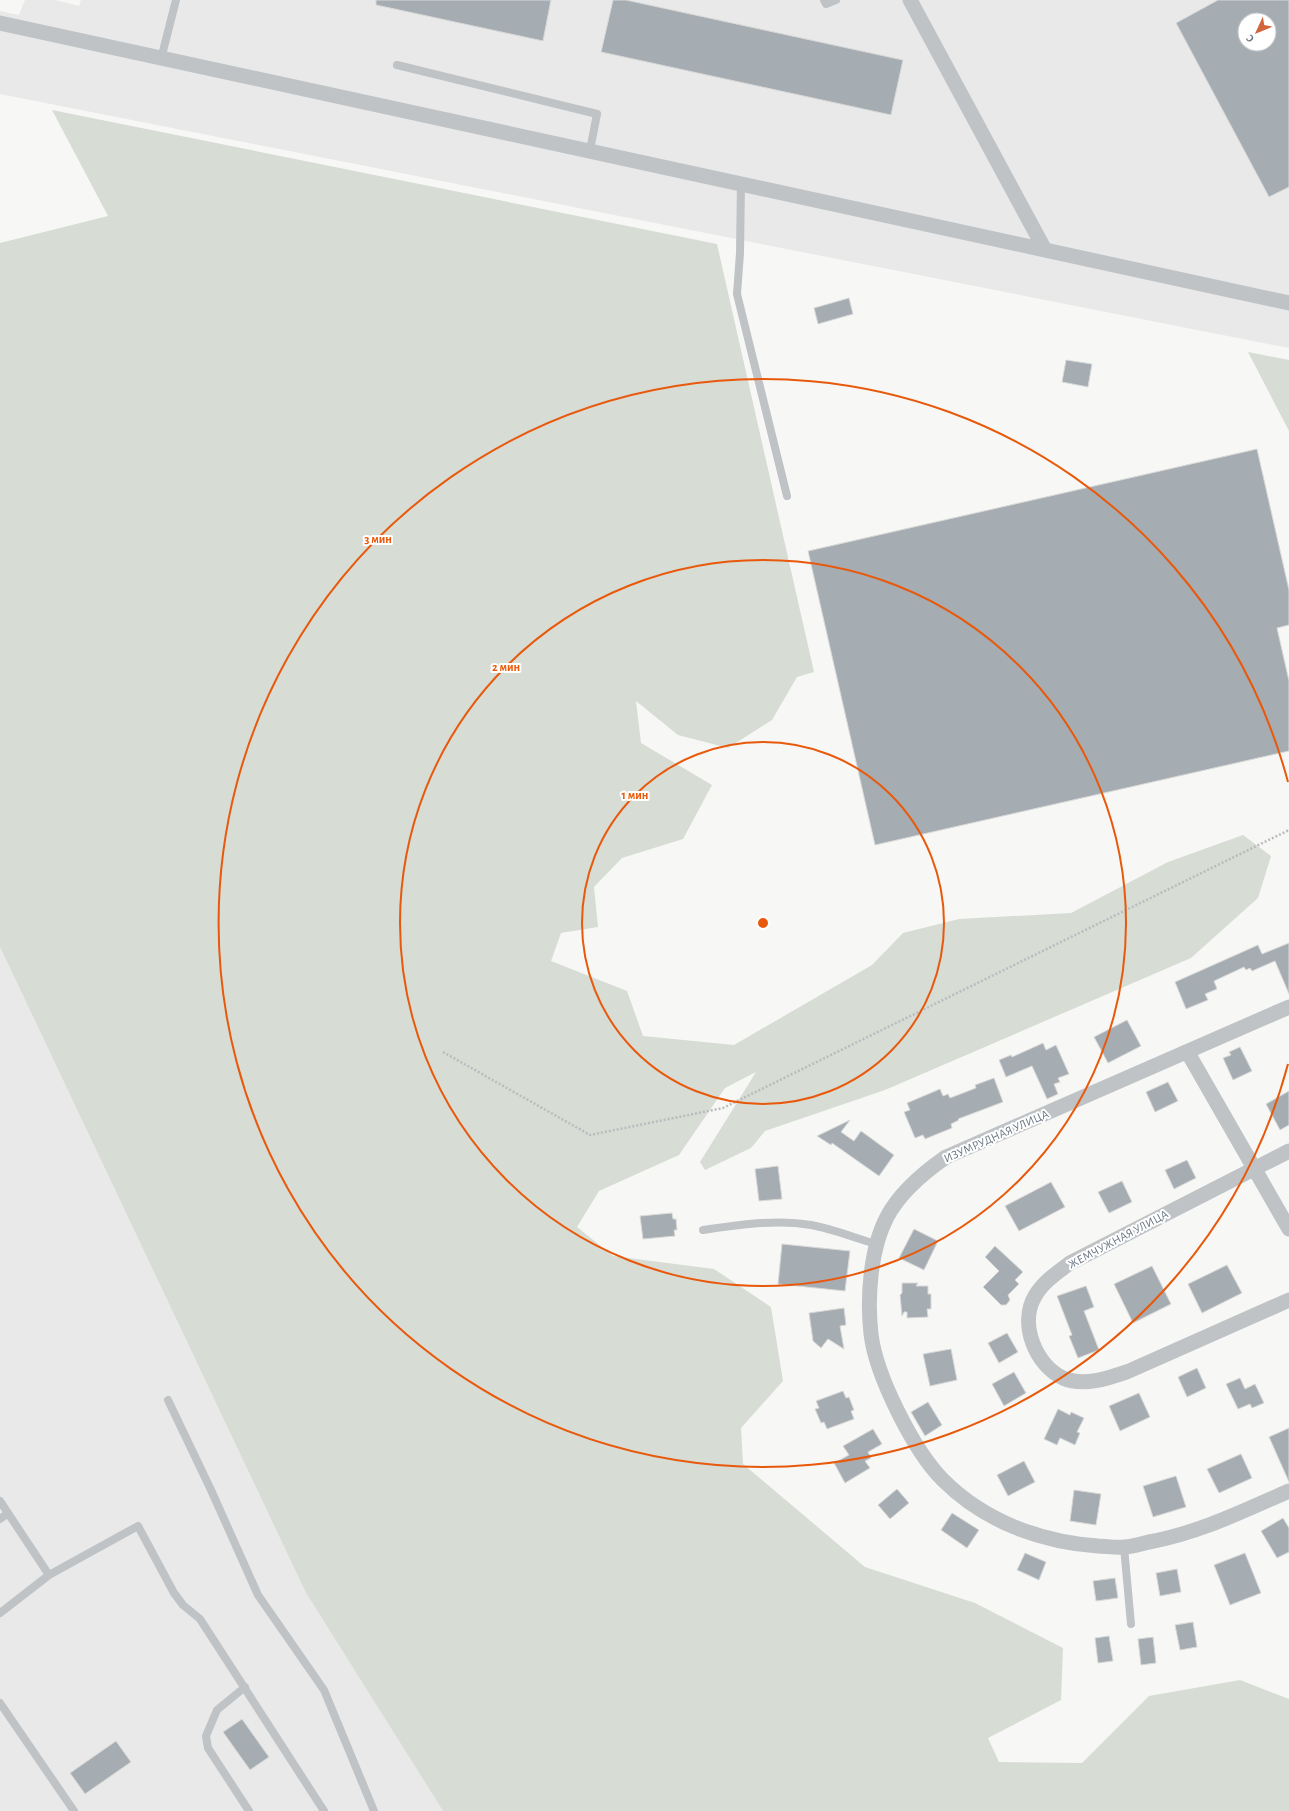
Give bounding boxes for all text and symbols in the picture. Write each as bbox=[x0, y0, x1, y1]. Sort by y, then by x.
north arrow bbox=[1237, 12, 1277, 52]
text: С bbox=[1244, 33, 1256, 45]
text: 3 мин bbox=[364, 533, 392, 545]
text: 2 мин bbox=[492, 661, 520, 673]
text: 1 мин bbox=[622, 789, 648, 801]
centre of rings bbox=[756, 916, 770, 930]
street label: ИЗУМРУДНАЯ УЛИЦА bbox=[942, 1107, 1050, 1165]
street label: ЖЕМЧУЖНАЯ УЛИЦА bbox=[1066, 1208, 1170, 1270]

